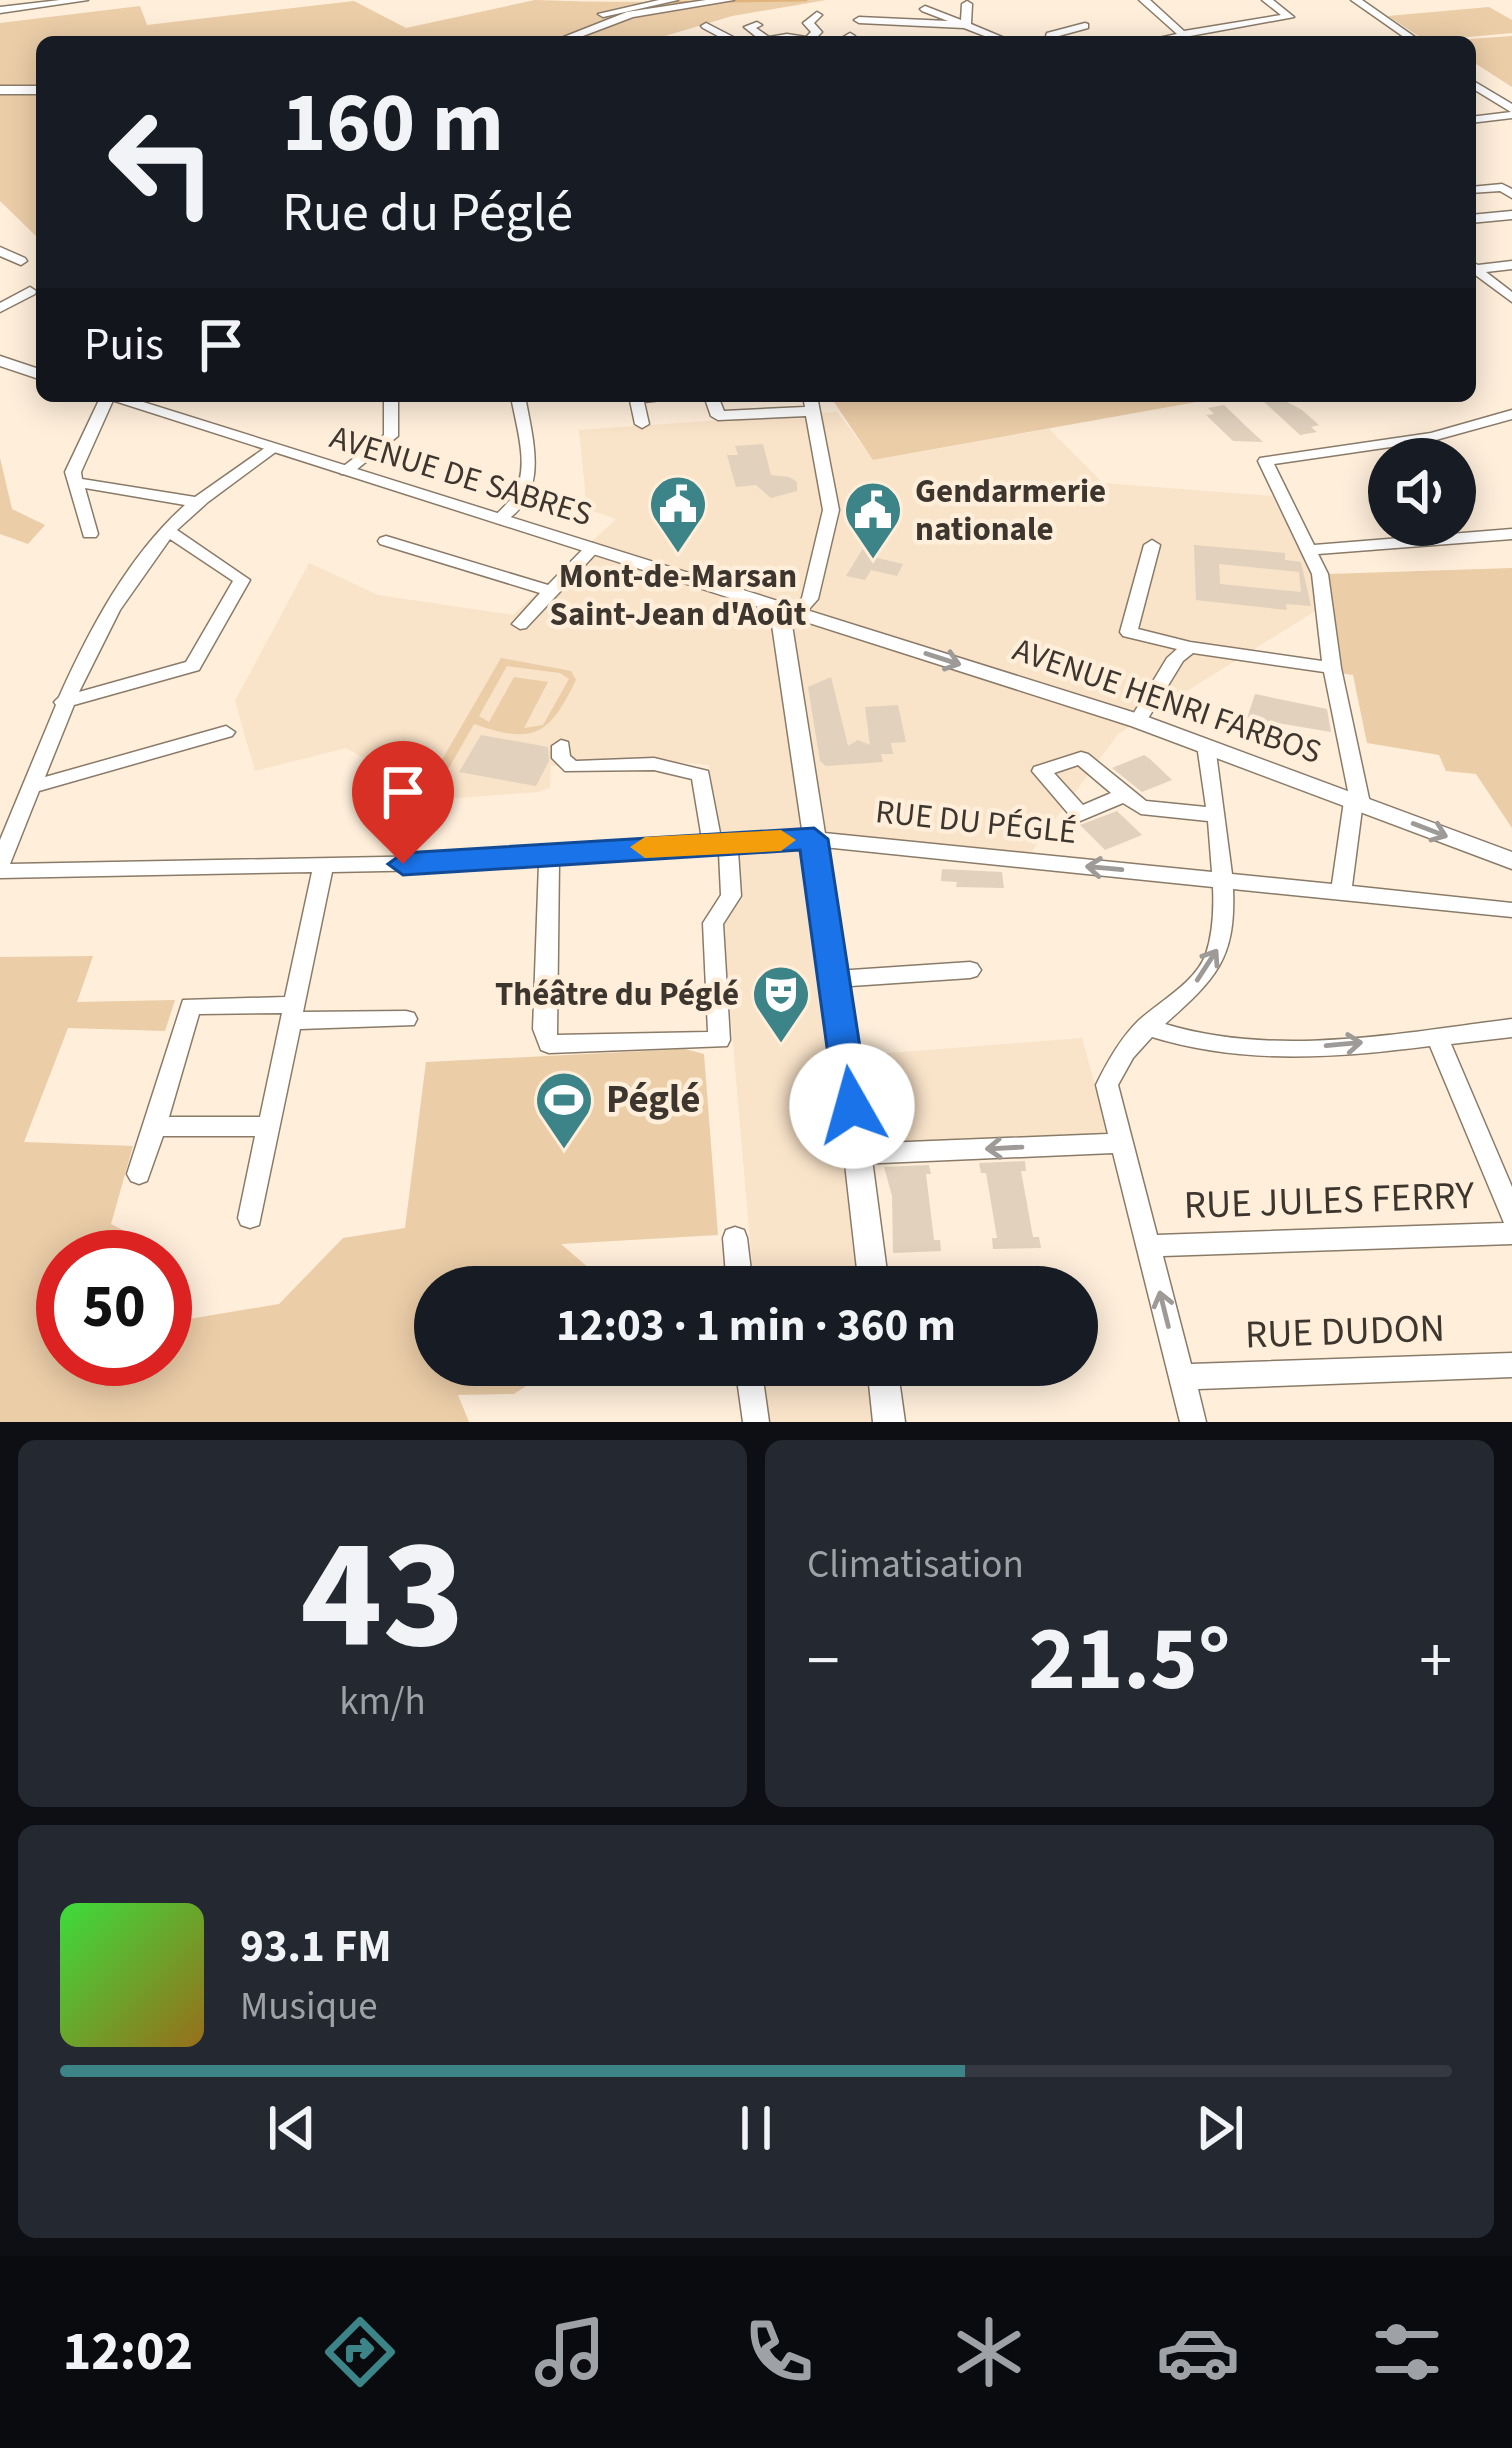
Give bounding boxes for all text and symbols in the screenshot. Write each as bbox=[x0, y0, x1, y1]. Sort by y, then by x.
text: 160 m bbox=[282, 64, 504, 184]
icon: left bbox=[84, 84, 240, 240]
text: Rue du Péglé bbox=[282, 175, 573, 252]
icon: arrive bbox=[188, 312, 254, 378]
text: Puis bbox=[84, 313, 164, 377]
street label: AVENUE DE SABRES bbox=[324, 414, 598, 538]
map controls bbox=[1368, 438, 1476, 546]
button: sound bbox=[1368, 438, 1476, 546]
place label: Gendarmerie nationale bbox=[915, 468, 1106, 553]
public building icon: Mont-de-Marsan Saint-Jean d'Août bbox=[647, 473, 709, 555]
public building icon: Gendarmerie nationale bbox=[842, 479, 904, 561]
place label: Mont-de-Marsan Saint-Jean d'Août bbox=[550, 553, 807, 638]
street label: AVENUE HENRI FARBOS bbox=[1006, 626, 1328, 776]
one-way arrow bbox=[923, 650, 961, 672]
pin bbox=[352, 741, 454, 864]
icon: arrive bbox=[370, 759, 436, 825]
street label: RUE DU PÉGLÉ bbox=[873, 788, 1079, 856]
one-way arrow bbox=[1410, 820, 1447, 842]
one-way arrow bbox=[1085, 856, 1124, 879]
one-way arrow bbox=[1195, 949, 1219, 983]
theatre icon: Théâtre du Péglé bbox=[750, 963, 812, 1045]
place label: Théâtre du Péglé bbox=[495, 971, 739, 1018]
one-way arrow bbox=[1324, 1032, 1363, 1055]
position arrow bbox=[789, 1043, 915, 1169]
sports icon: Péglé bbox=[533, 1069, 595, 1151]
place label: Péglé bbox=[606, 1072, 700, 1128]
one-way arrow bbox=[985, 1137, 1024, 1160]
street label: RUE JULES FERRY bbox=[1183, 1168, 1476, 1234]
speed limit sign: 50 bbox=[36, 1230, 192, 1386]
one-way arrow bbox=[1152, 1290, 1174, 1328]
text: 12:03 · 1 min · 360 m bbox=[556, 1294, 956, 1358]
street label: RUE DUDON bbox=[1244, 1301, 1446, 1363]
text: 43 bbox=[300, 1485, 465, 1707]
text: Climatisation bbox=[807, 1537, 1024, 1593]
text: 21.5° bbox=[1028, 1596, 1231, 1724]
text: − bbox=[807, 1614, 840, 1708]
text: + bbox=[1419, 1614, 1452, 1708]
text: km/h bbox=[339, 1674, 426, 1730]
text: 93.1 FM bbox=[240, 1915, 392, 1979]
text: Musique bbox=[240, 1979, 378, 2035]
icon: previous bbox=[259, 2095, 325, 2161]
icon: pause bbox=[723, 2095, 789, 2161]
icon: next bbox=[1187, 2095, 1253, 2161]
icon: directions bbox=[318, 2310, 402, 2394]
icon: music bbox=[528, 2310, 612, 2394]
icon: phone bbox=[737, 2310, 821, 2394]
icon: climate bbox=[947, 2310, 1031, 2394]
icon: car bbox=[1156, 2310, 1240, 2394]
icon: filters bbox=[1365, 2310, 1449, 2394]
text: 12:02 bbox=[63, 2314, 193, 2391]

